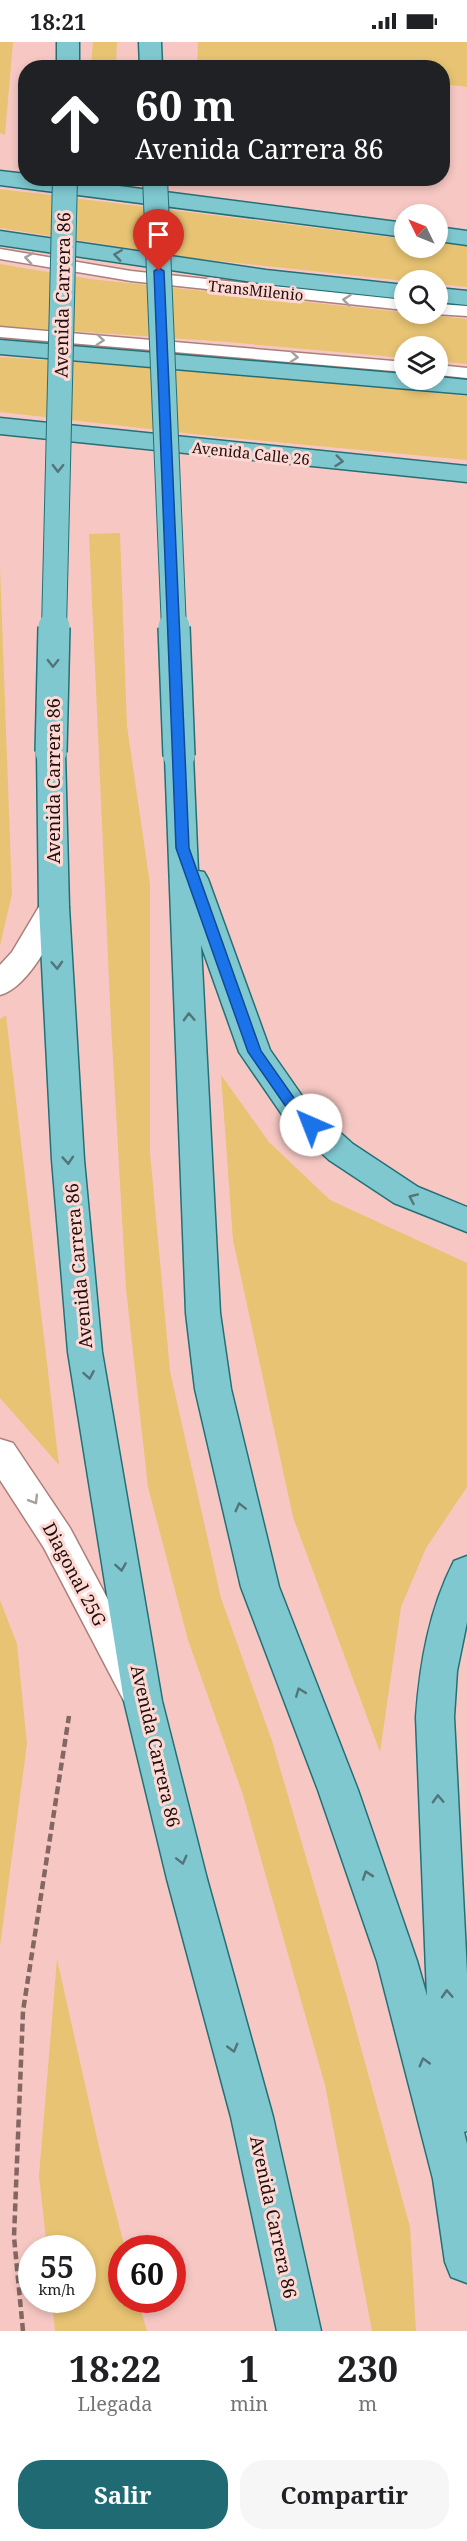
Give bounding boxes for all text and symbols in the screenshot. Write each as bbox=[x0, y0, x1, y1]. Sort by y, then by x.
text: 18:21 bbox=[30, 6, 86, 36]
text: 60 m bbox=[135, 76, 235, 133]
icon: ahead bbox=[36, 84, 114, 162]
text: Avenida Carrera 86 bbox=[135, 130, 384, 167]
north arrow bbox=[394, 204, 448, 258]
map controls bbox=[394, 204, 448, 390]
pin bbox=[133, 209, 184, 271]
street label: Avenida Carrera 86 bbox=[49, 212, 75, 378]
icon: arrive bbox=[142, 218, 175, 251]
one-way arrow bbox=[113, 250, 122, 262]
one-way arrow bbox=[24, 253, 33, 265]
button: search bbox=[394, 270, 448, 324]
street label: TransMilenio bbox=[207, 275, 305, 305]
one-way arrow bbox=[342, 294, 351, 307]
one-way arrow bbox=[96, 333, 105, 346]
button: layers bbox=[394, 336, 448, 390]
one-way arrow bbox=[290, 350, 299, 363]
street label: Avenida Calle 26 bbox=[191, 437, 311, 469]
one-way arrow bbox=[334, 454, 343, 467]
one-way arrow bbox=[52, 463, 64, 472]
one-way arrow bbox=[47, 658, 59, 667]
street label: Avenida Carrera 86 bbox=[41, 698, 65, 864]
one-way arrow bbox=[51, 961, 64, 970]
one-way arrow bbox=[182, 1013, 195, 1022]
position arrow bbox=[279, 1093, 343, 1157]
one-way arrow bbox=[61, 1155, 74, 1165]
street label: Avenida Carrera 86 bbox=[59, 1182, 97, 1350]
one-way arrow bbox=[409, 1193, 420, 1205]
one-way arrow bbox=[82, 1370, 95, 1380]
one-way arrow bbox=[27, 1494, 38, 1505]
one-way arrow bbox=[234, 1502, 247, 1512]
street label: Diagonal 25G bbox=[38, 1518, 112, 1630]
one-way arrow bbox=[115, 1563, 127, 1572]
street label: Avenida Carrera 86 bbox=[126, 1663, 186, 1829]
one-way arrow bbox=[295, 1687, 307, 1698]
one-way arrow bbox=[432, 1795, 445, 1804]
one-way arrow bbox=[175, 1854, 188, 1864]
one-way arrow bbox=[362, 1870, 375, 1881]
one-way arrow bbox=[441, 1990, 454, 1999]
one-way arrow bbox=[226, 2042, 238, 2053]
one-way arrow bbox=[419, 2057, 431, 2067]
street label: Avenida Carrera 86 bbox=[245, 2133, 303, 2301]
speed limit sign: 60 bbox=[108, 2235, 186, 2313]
text: 55 bbox=[40, 2246, 74, 2287]
text: km/h bbox=[39, 2279, 75, 2299]
text: 18:22 bbox=[69, 2344, 161, 2393]
text: 1 bbox=[239, 2344, 259, 2393]
text: 230 bbox=[337, 2344, 398, 2393]
text: Llegada bbox=[78, 2390, 152, 2417]
text: min bbox=[230, 2390, 268, 2417]
text: m bbox=[358, 2390, 377, 2417]
button: Salir bbox=[18, 2460, 228, 2529]
button: Compartir bbox=[240, 2460, 449, 2529]

